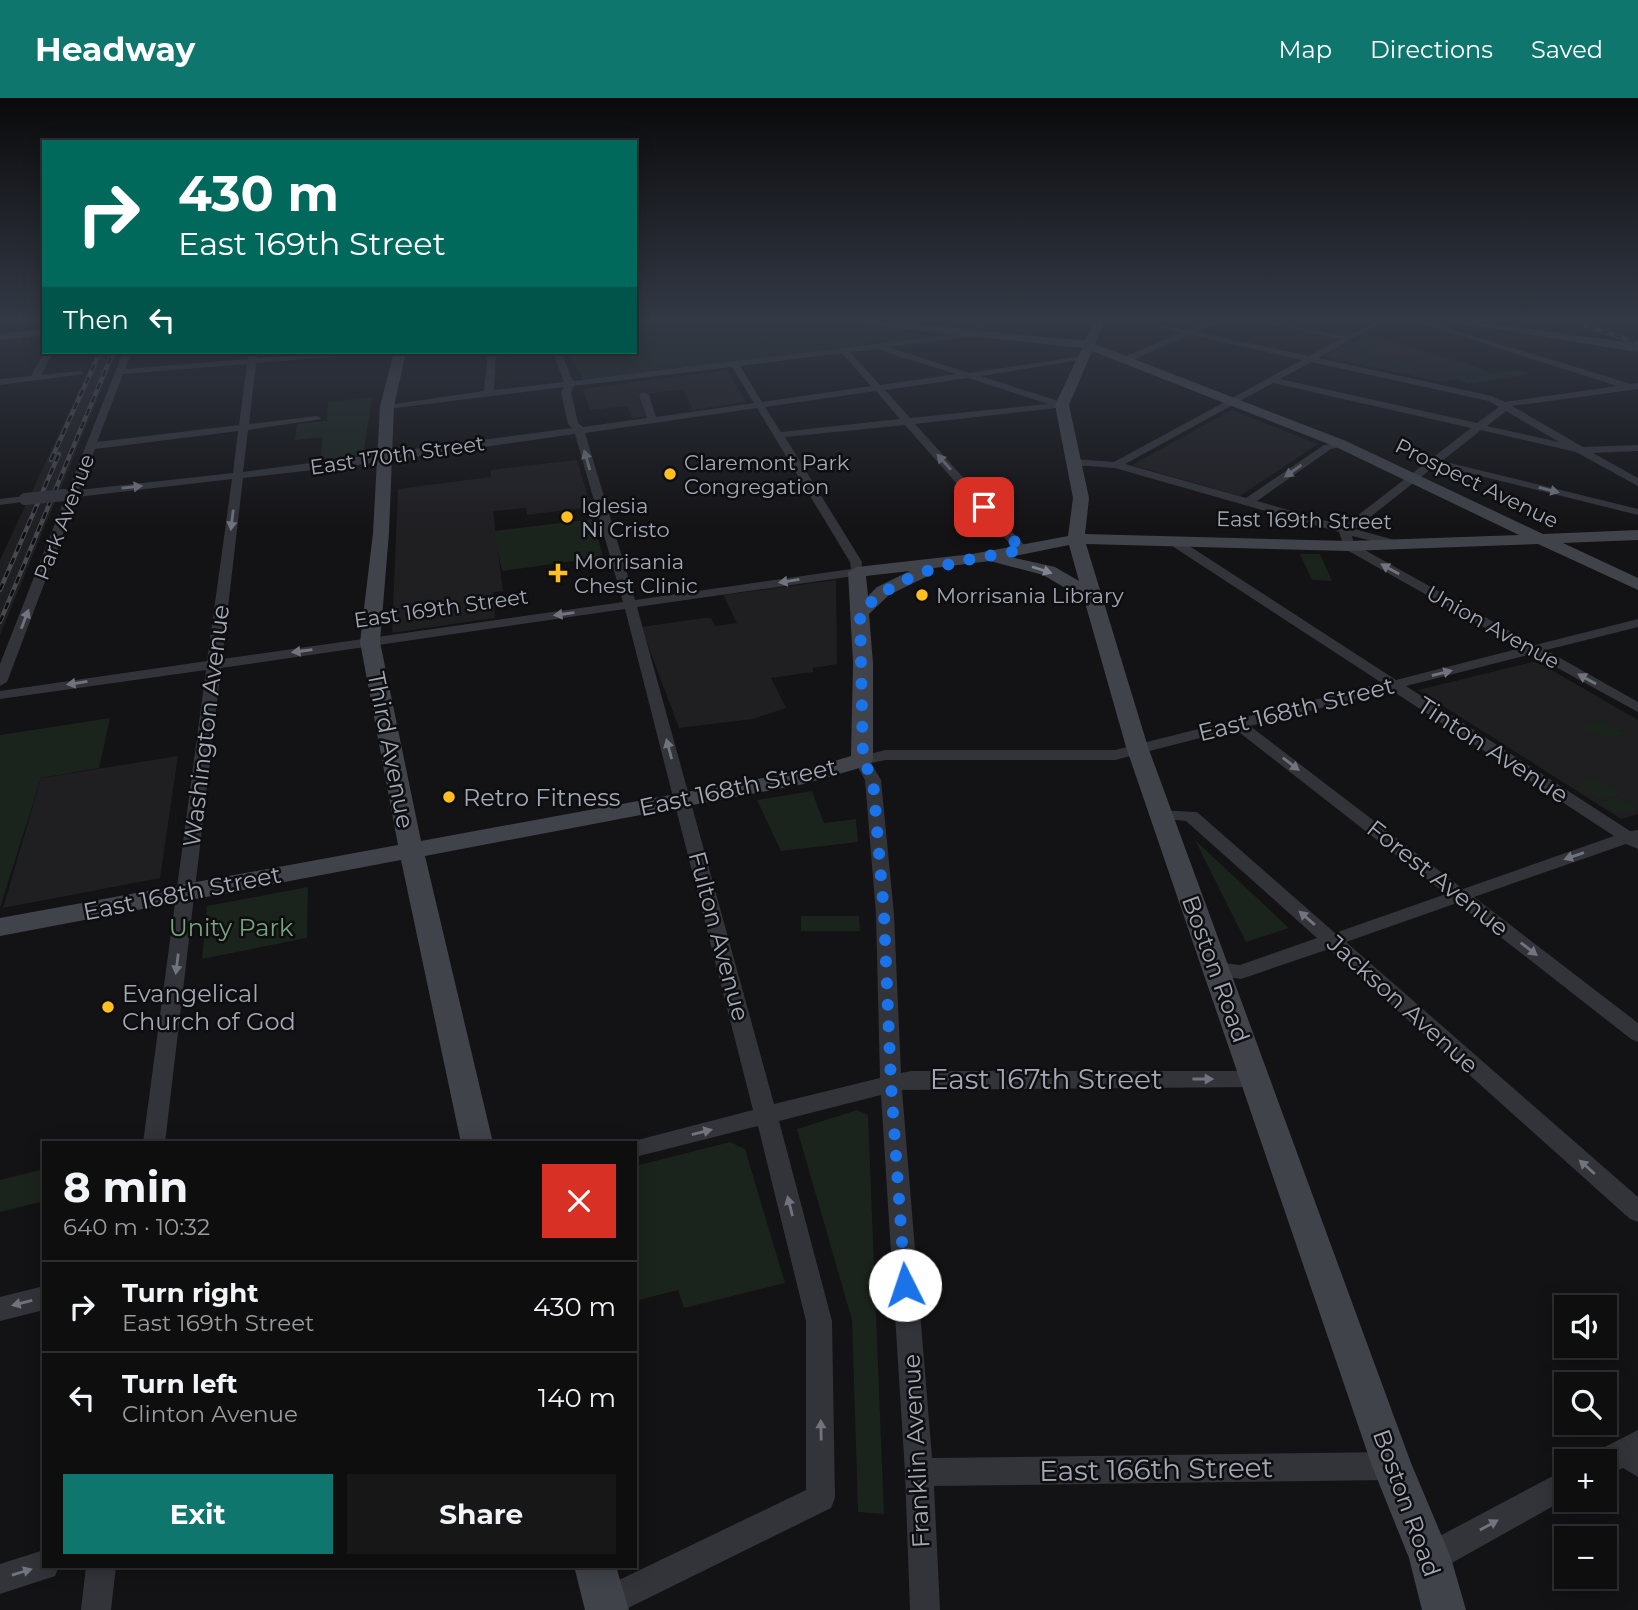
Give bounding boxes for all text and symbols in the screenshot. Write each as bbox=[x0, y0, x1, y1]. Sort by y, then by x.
text: Headway bbox=[35, 29, 195, 69]
text: Map bbox=[1279, 35, 1332, 64]
text: Directions bbox=[1370, 35, 1493, 64]
text: Saved bbox=[1531, 35, 1603, 64]
text: 430 m bbox=[178, 164, 339, 223]
icon: right bbox=[63, 168, 154, 259]
text: East 169th Street bbox=[178, 224, 446, 263]
icon: left bbox=[143, 301, 181, 339]
text: Then bbox=[63, 304, 129, 336]
street label: East 170th Street bbox=[308, 430, 486, 480]
street label: Prospect Avenue bbox=[1391, 433, 1563, 533]
one-way arrow bbox=[582, 449, 592, 470]
place label: Claremont Park Congregation bbox=[684, 450, 850, 499]
street label: Park Avenue bbox=[29, 451, 99, 583]
one-way arrow bbox=[937, 454, 952, 471]
one-way arrow bbox=[1284, 464, 1302, 478]
marker: Claremont Park Congregation bbox=[662, 466, 678, 482]
pin bbox=[954, 477, 1014, 537]
one-way arrow bbox=[121, 482, 143, 493]
one-way arrow bbox=[1538, 485, 1560, 496]
icon: arrive bbox=[965, 488, 1003, 526]
place label: Iglesia Ni Cristo bbox=[581, 493, 670, 542]
street label: East 169th Street bbox=[1216, 506, 1392, 534]
one-way arrow bbox=[226, 509, 237, 531]
marker: Iglesia Ni Cristo bbox=[559, 509, 575, 525]
place label: Morrisania Chest Clinic bbox=[574, 549, 698, 598]
marker: Morrisania Chest Clinic bbox=[548, 563, 568, 583]
one-way arrow bbox=[1381, 563, 1400, 575]
one-way arrow bbox=[1031, 565, 1052, 576]
one-way arrow bbox=[778, 576, 800, 587]
street label: Union Avenue bbox=[1422, 580, 1564, 674]
street label: East 169th Street bbox=[352, 583, 530, 633]
place label: Morrisania Library bbox=[936, 583, 1124, 608]
marker: Morrisania Library bbox=[914, 587, 930, 603]
street label: Washington Avenue bbox=[177, 603, 235, 849]
one-way arrow bbox=[19, 608, 30, 629]
one-way arrow bbox=[553, 609, 575, 620]
one-way arrow bbox=[291, 645, 313, 656]
one-way arrow bbox=[1431, 667, 1453, 678]
street label: Third Avenue bbox=[362, 669, 420, 831]
street label: East 168th Street bbox=[1195, 671, 1397, 747]
one-way arrow bbox=[1577, 673, 1596, 685]
one-way arrow bbox=[66, 678, 88, 689]
street label: Tinton Avenue bbox=[1412, 690, 1574, 810]
one-way arrow bbox=[663, 738, 674, 760]
street label: East 168th Street bbox=[637, 752, 840, 822]
one-way arrow bbox=[1282, 757, 1300, 772]
place label: Retro Fitness bbox=[463, 783, 621, 812]
marker: Retro Fitness bbox=[441, 789, 457, 805]
street label: Forest Avenue bbox=[1361, 814, 1515, 942]
street label: Fulton Avenue bbox=[682, 848, 756, 1024]
one-way arrow bbox=[1563, 851, 1584, 862]
street label: East 168th Street bbox=[80, 860, 284, 926]
street label: Boston Road bbox=[1176, 891, 1256, 1047]
one-way arrow bbox=[1298, 910, 1316, 926]
park label: Unity Park bbox=[169, 913, 294, 942]
street label: Jackson Avenue bbox=[1321, 928, 1485, 1079]
one-way arrow bbox=[1520, 942, 1538, 956]
one-way arrow bbox=[172, 953, 183, 975]
place label: Evangelical Church of God bbox=[122, 979, 296, 1036]
marker: Evangelical Church of God bbox=[100, 999, 116, 1015]
street label: East 167th Street bbox=[930, 1062, 1162, 1096]
one-way arrow bbox=[1192, 1073, 1214, 1085]
one-way arrow bbox=[691, 1126, 713, 1137]
one-way arrow bbox=[1578, 1159, 1596, 1175]
text: 8 min bbox=[63, 1161, 188, 1213]
button: close bbox=[542, 1164, 616, 1238]
one-way arrow bbox=[784, 1195, 795, 1217]
text: 640 m · 10:32 bbox=[63, 1213, 210, 1241]
position arrow bbox=[868, 1248, 942, 1322]
text: Turn right bbox=[122, 1277, 258, 1309]
icon: right bbox=[63, 1288, 101, 1326]
text: 430 m bbox=[533, 1291, 616, 1323]
map controls bbox=[1554, 1295, 1617, 1589]
button: sound bbox=[1554, 1295, 1617, 1358]
one-way arrow bbox=[11, 1298, 33, 1309]
text: East 169th Street bbox=[122, 1309, 314, 1337]
street label: Franklin Avenue bbox=[896, 1353, 936, 1549]
text: Turn left bbox=[122, 1368, 238, 1400]
button: search bbox=[1554, 1372, 1617, 1435]
icon: left bbox=[63, 1379, 101, 1417]
text: 140 m bbox=[538, 1382, 616, 1414]
text: Clinton Avenue bbox=[122, 1400, 298, 1428]
one-way arrow bbox=[815, 1419, 827, 1441]
street label: Boston Road bbox=[1367, 1425, 1447, 1581]
button: + bbox=[1554, 1449, 1617, 1512]
street label: East 166th Street bbox=[1039, 1450, 1273, 1488]
button: Exit bbox=[63, 1474, 333, 1554]
button: Share bbox=[347, 1474, 616, 1554]
one-way arrow bbox=[1480, 1520, 1500, 1532]
button: − bbox=[1554, 1526, 1617, 1589]
one-way arrow bbox=[12, 1566, 33, 1576]

